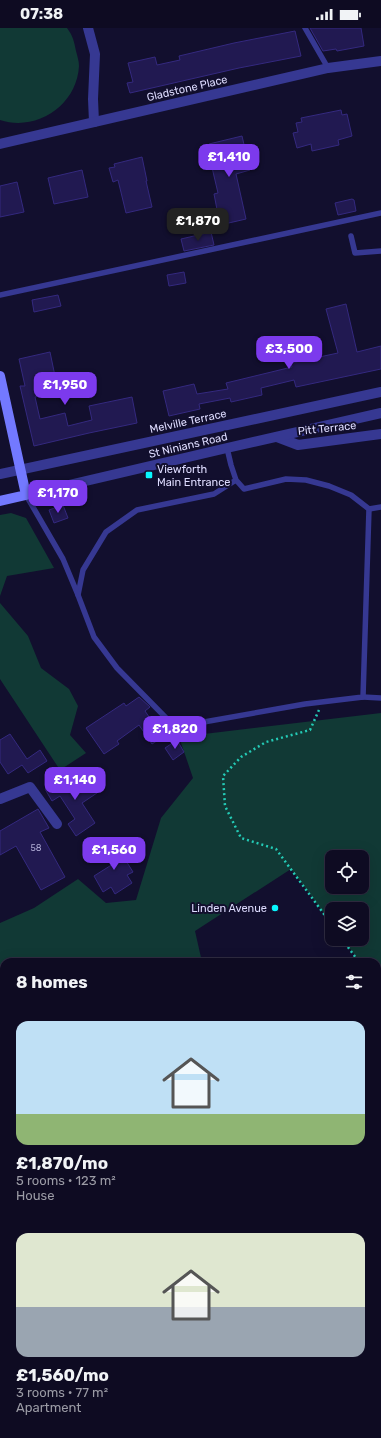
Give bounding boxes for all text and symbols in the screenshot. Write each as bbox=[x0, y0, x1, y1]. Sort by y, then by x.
text: 07:38 bbox=[20, 5, 63, 23]
street label: Gladstone Place bbox=[145, 73, 229, 104]
pin: £1,410 bbox=[196, 144, 262, 178]
text: £1,410 bbox=[207, 149, 251, 164]
pin: £1,870 bbox=[165, 208, 231, 242]
text: £1,870 bbox=[176, 213, 220, 228]
pin: £3,500 bbox=[256, 336, 322, 370]
text: £3,500 bbox=[265, 341, 313, 356]
pin: £1,950 bbox=[32, 372, 98, 406]
text: £1,950 bbox=[43, 377, 87, 392]
street label: Melville Terrace bbox=[148, 407, 228, 436]
street label: Pitt Terrace bbox=[297, 419, 357, 438]
street label: St Ninians Road bbox=[147, 430, 229, 461]
place label: Viewforth Main Entrance bbox=[157, 463, 230, 489]
marker: Viewforth Main Entrance bbox=[144, 470, 154, 480]
pin: £1,170 bbox=[25, 480, 91, 514]
text: £1,170 bbox=[37, 485, 79, 500]
pin: £1,820 bbox=[142, 716, 208, 750]
text: £1,820 bbox=[152, 721, 198, 736]
pin: £1,140 bbox=[42, 767, 108, 801]
text: £1,140 bbox=[54, 772, 96, 787]
pin: £1,560 bbox=[81, 837, 147, 871]
text: £1,560 bbox=[91, 842, 137, 857]
house number: 58 bbox=[30, 843, 42, 853]
map controls bbox=[325, 850, 369, 946]
button: locate bbox=[325, 850, 369, 894]
place label: Linden Avenue bbox=[191, 902, 267, 915]
button: layers bbox=[325, 902, 369, 946]
marker: Linden Avenue bbox=[270, 903, 280, 913]
icon: filters bbox=[343, 971, 365, 993]
text: 8 homes bbox=[16, 972, 88, 992]
icon: home bbox=[155, 1047, 227, 1119]
text: £1,870/mo bbox=[16, 1153, 108, 1173]
text: 5 rooms · 123 m² bbox=[16, 1173, 116, 1188]
text: House bbox=[16, 1188, 54, 1203]
icon: home bbox=[155, 1259, 227, 1331]
text: £1,560/mo bbox=[16, 1365, 109, 1385]
text: 3 rooms · 77 m² bbox=[16, 1385, 108, 1400]
text: Apartment bbox=[16, 1400, 81, 1415]

